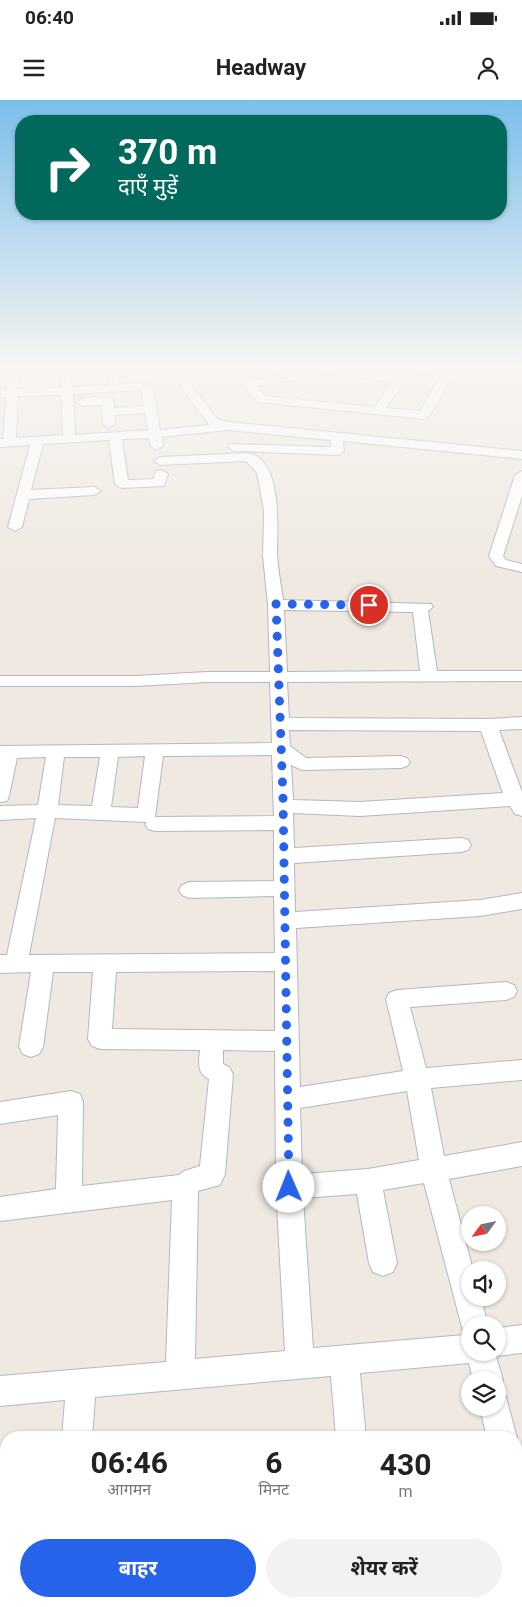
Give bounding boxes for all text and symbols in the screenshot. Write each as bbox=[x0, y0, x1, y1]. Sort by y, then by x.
text: 06:40 bbox=[25, 6, 74, 29]
icon: menu bbox=[20, 54, 48, 82]
icon: person bbox=[474, 54, 502, 82]
text: Headway bbox=[216, 55, 306, 80]
text: 370 m bbox=[118, 132, 217, 173]
icon: right bbox=[35, 135, 100, 200]
text: दाएँ मुड़ें bbox=[118, 174, 178, 199]
pin bbox=[348, 584, 390, 626]
icon: arrive bbox=[355, 591, 383, 619]
position arrow bbox=[262, 1160, 314, 1212]
north arrow bbox=[461, 1206, 506, 1251]
map controls bbox=[461, 1206, 506, 1416]
button: sound bbox=[461, 1261, 506, 1306]
button: search bbox=[461, 1316, 506, 1361]
button: layers bbox=[461, 1371, 506, 1416]
text: 06:46 bbox=[91, 1445, 168, 1480]
text: 6 bbox=[265, 1445, 282, 1480]
text: 430 bbox=[380, 1447, 431, 1482]
text: आगमन bbox=[107, 1480, 151, 1499]
text: मिनट bbox=[259, 1480, 289, 1499]
text: m bbox=[399, 1482, 413, 1501]
button: बाहर bbox=[20, 1539, 256, 1597]
button: शेयर करें bbox=[266, 1539, 502, 1597]

